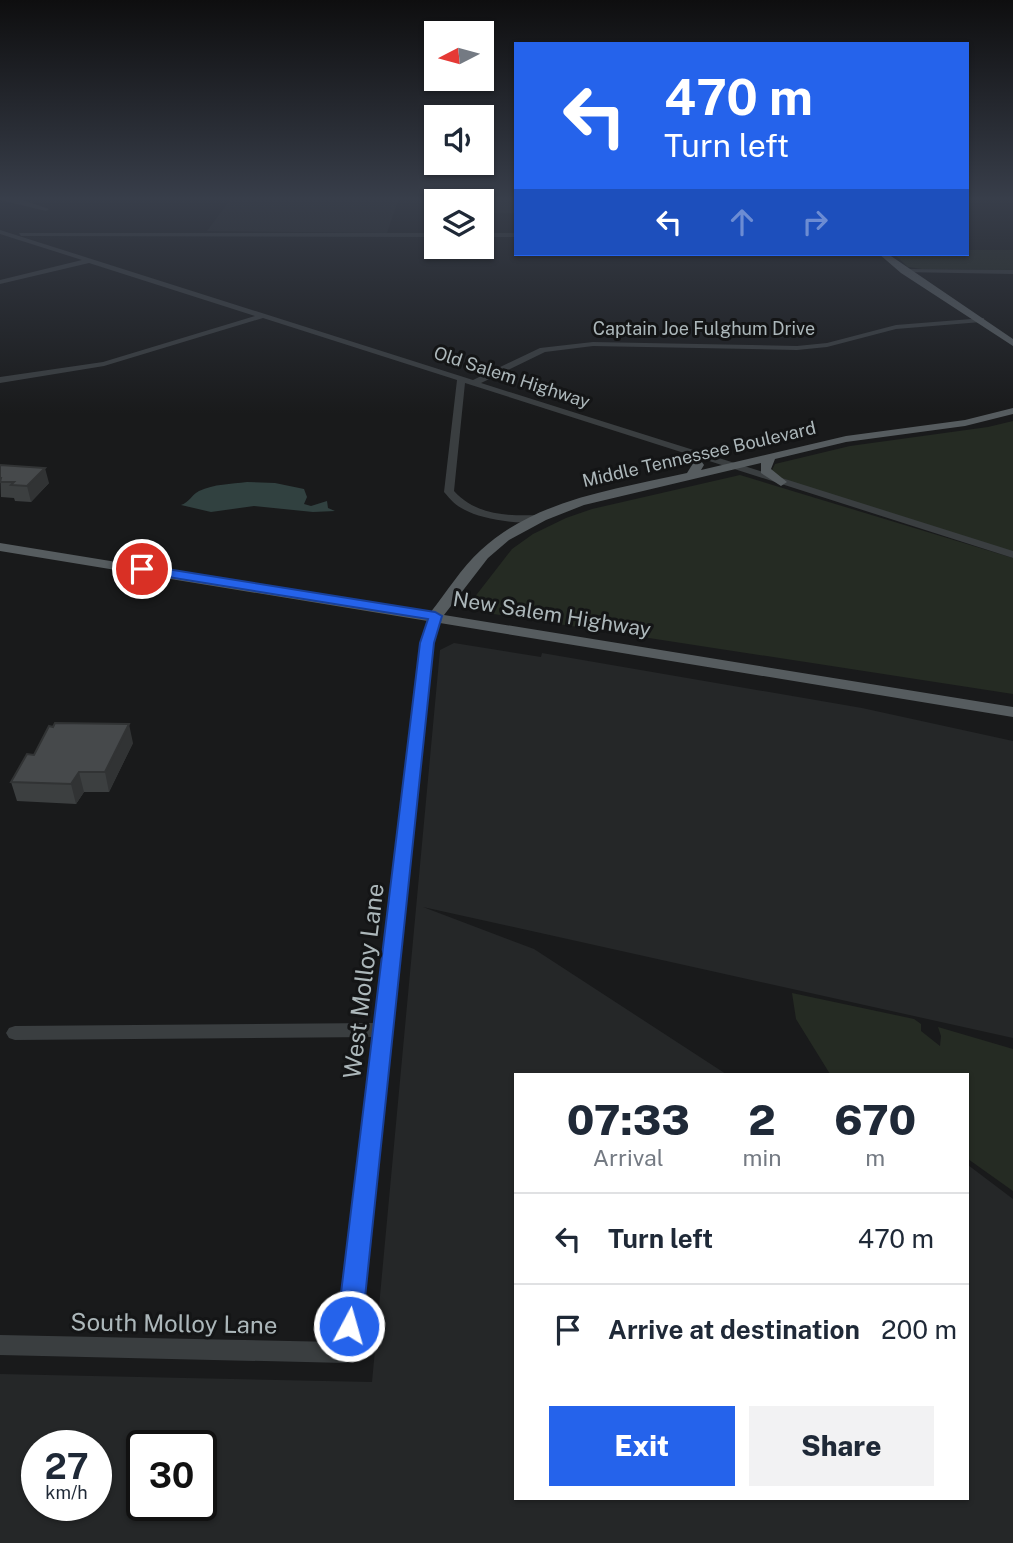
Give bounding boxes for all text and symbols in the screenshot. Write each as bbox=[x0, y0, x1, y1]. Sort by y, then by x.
north arrow bbox=[424, 21, 494, 91]
map controls bbox=[424, 21, 494, 259]
text: 470 m bbox=[664, 68, 813, 126]
icon: left bbox=[549, 70, 640, 161]
button: sound bbox=[424, 105, 494, 175]
text: Turn left bbox=[664, 127, 789, 164]
button: layers bbox=[424, 189, 494, 259]
icon: left bbox=[650, 203, 688, 241]
icon: ahead bbox=[723, 203, 761, 241]
icon: right bbox=[796, 203, 834, 241]
street label: Captain Joe Fulghum Drive bbox=[593, 318, 815, 339]
street label: Old Salem Highway bbox=[431, 342, 593, 412]
street label: Middle Tennessee Boulevard bbox=[580, 417, 818, 491]
pin bbox=[112, 539, 172, 599]
icon: arrive bbox=[123, 550, 161, 588]
street label: New Salem Highway bbox=[451, 586, 653, 642]
street label: West Molloy Lane bbox=[337, 882, 389, 1080]
text: 07:33 bbox=[567, 1095, 690, 1144]
text: 2 bbox=[748, 1095, 776, 1144]
text: 670 bbox=[834, 1095, 916, 1144]
text: Arrival bbox=[593, 1144, 664, 1171]
text: min bbox=[742, 1144, 782, 1171]
text: m bbox=[865, 1144, 885, 1171]
icon: left bbox=[549, 1220, 587, 1258]
text: Turn left bbox=[608, 1223, 713, 1254]
text: 470 m bbox=[858, 1223, 934, 1254]
position arrow bbox=[312, 1289, 386, 1363]
street label: South Molloy Lane bbox=[70, 1307, 278, 1339]
icon: arrive bbox=[549, 1311, 587, 1349]
text: Arrive at destination bbox=[608, 1314, 860, 1345]
text: 200 m bbox=[881, 1314, 957, 1345]
button: Exit bbox=[549, 1406, 735, 1486]
button: Share bbox=[749, 1406, 934, 1486]
speed limit sign: 30 bbox=[126, 1430, 217, 1521]
text: 27 bbox=[44, 1446, 89, 1487]
text: km/h bbox=[45, 1482, 88, 1503]

